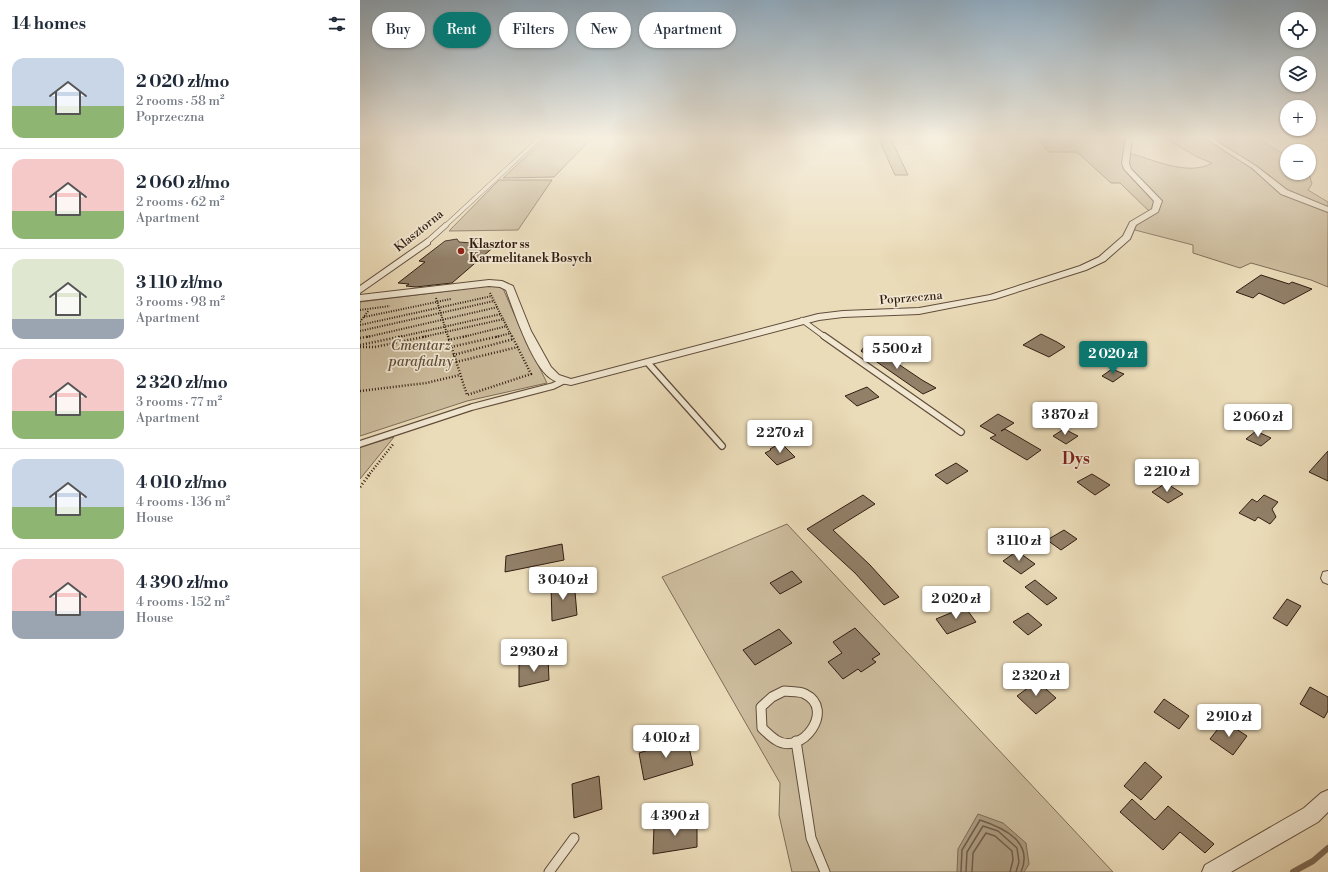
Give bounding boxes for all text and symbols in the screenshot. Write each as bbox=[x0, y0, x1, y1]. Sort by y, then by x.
chip: Buy bbox=[372, 12, 425, 48]
chip: Rent bbox=[433, 12, 491, 48]
chip: Filters bbox=[499, 12, 568, 48]
chip: New bbox=[576, 12, 631, 48]
chip: Apartment bbox=[639, 12, 736, 48]
map controls bbox=[1280, 12, 1316, 180]
button: locate bbox=[1280, 12, 1316, 48]
text: 14 homes bbox=[12, 13, 86, 35]
icon: filters bbox=[326, 13, 348, 35]
button: layers bbox=[1280, 56, 1316, 92]
text: 2 020 zł/mo bbox=[136, 71, 230, 93]
icon: home bbox=[44, 74, 92, 122]
text: 2 rooms · 58 m² bbox=[136, 93, 225, 109]
button: + bbox=[1280, 100, 1316, 136]
text: Poprzeczna bbox=[136, 109, 204, 125]
button: − bbox=[1280, 144, 1316, 180]
text: 2 060 zł/mo bbox=[136, 172, 230, 194]
icon: home bbox=[44, 175, 92, 223]
text: 2 rooms · 62 m² bbox=[136, 194, 225, 210]
street label: Klasztorna bbox=[391, 206, 447, 255]
text: Apartment bbox=[136, 210, 200, 226]
place label: Klasztor ss Karmelitanek Bosych bbox=[469, 237, 592, 266]
marker: Klasztor ss Karmelitanek Bosych bbox=[456, 246, 466, 256]
text: 3 110 zł/mo bbox=[136, 272, 223, 294]
icon: home bbox=[44, 275, 92, 323]
street label: Poprzeczna bbox=[879, 288, 944, 308]
text: 3 rooms · 98 m² bbox=[136, 294, 225, 310]
text: Apartment bbox=[136, 310, 200, 326]
pin: 5 500 zł bbox=[856, 336, 938, 370]
park label: Cmentarz parafialny bbox=[387, 337, 454, 371]
text: 5 500 zł bbox=[872, 341, 922, 357]
pin: 2 020 zł bbox=[1072, 341, 1154, 375]
text: 2 020 zł bbox=[1088, 346, 1138, 362]
text: 2 320 zł/mo bbox=[136, 372, 228, 394]
icon: home bbox=[44, 375, 92, 423]
text: 3 rooms · 77 m² bbox=[136, 394, 222, 410]
pin: 3 870 zł bbox=[1024, 402, 1106, 436]
pin: 2 060 zł bbox=[1217, 404, 1299, 438]
text: 3 870 zł bbox=[1041, 407, 1089, 423]
text: 2 060 zł bbox=[1233, 409, 1283, 425]
text: Apartment bbox=[136, 410, 200, 426]
pin: 2 270 zł bbox=[739, 420, 821, 454]
text: 2 270 zł bbox=[756, 425, 804, 441]
district label: Dys bbox=[1062, 449, 1090, 469]
pin: 2 210 zł bbox=[1126, 459, 1208, 493]
text: 2 210 zł bbox=[1144, 464, 1190, 480]
text: 4 010 zł/mo bbox=[136, 472, 227, 494]
icon: home bbox=[44, 475, 92, 523]
text: 4 rooms · 136 m² bbox=[136, 494, 230, 510]
text: House bbox=[136, 510, 173, 526]
pin: 3 110 zł bbox=[978, 528, 1060, 562]
text: 3 110 zł bbox=[997, 533, 1041, 549]
pin: 3 040 zł bbox=[522, 567, 604, 601]
text: 4 390 zł/mo bbox=[136, 572, 229, 594]
text: 3 040 zł bbox=[538, 572, 588, 588]
icon: home bbox=[44, 575, 92, 623]
pin: 2 020 zł bbox=[915, 586, 997, 620]
text: 2 020 zł bbox=[931, 591, 981, 607]
text: 4 rooms · 152 m² bbox=[136, 594, 230, 610]
text: House bbox=[136, 610, 173, 626]
pin: 2 930 zł bbox=[493, 639, 575, 673]
text: 2 930 zł bbox=[510, 644, 558, 660]
pin: 2 320 zł bbox=[995, 663, 1077, 697]
text: 2 320 zł bbox=[1012, 668, 1060, 684]
pin: 2 910 zł bbox=[1188, 704, 1270, 738]
text: 2 910 zł bbox=[1206, 709, 1252, 725]
pin: 4 010 zł bbox=[625, 725, 707, 759]
text: 4 010 zł bbox=[642, 730, 690, 746]
pin: 4 390 zł bbox=[634, 803, 716, 837]
text: 4 390 zł bbox=[651, 808, 699, 824]

